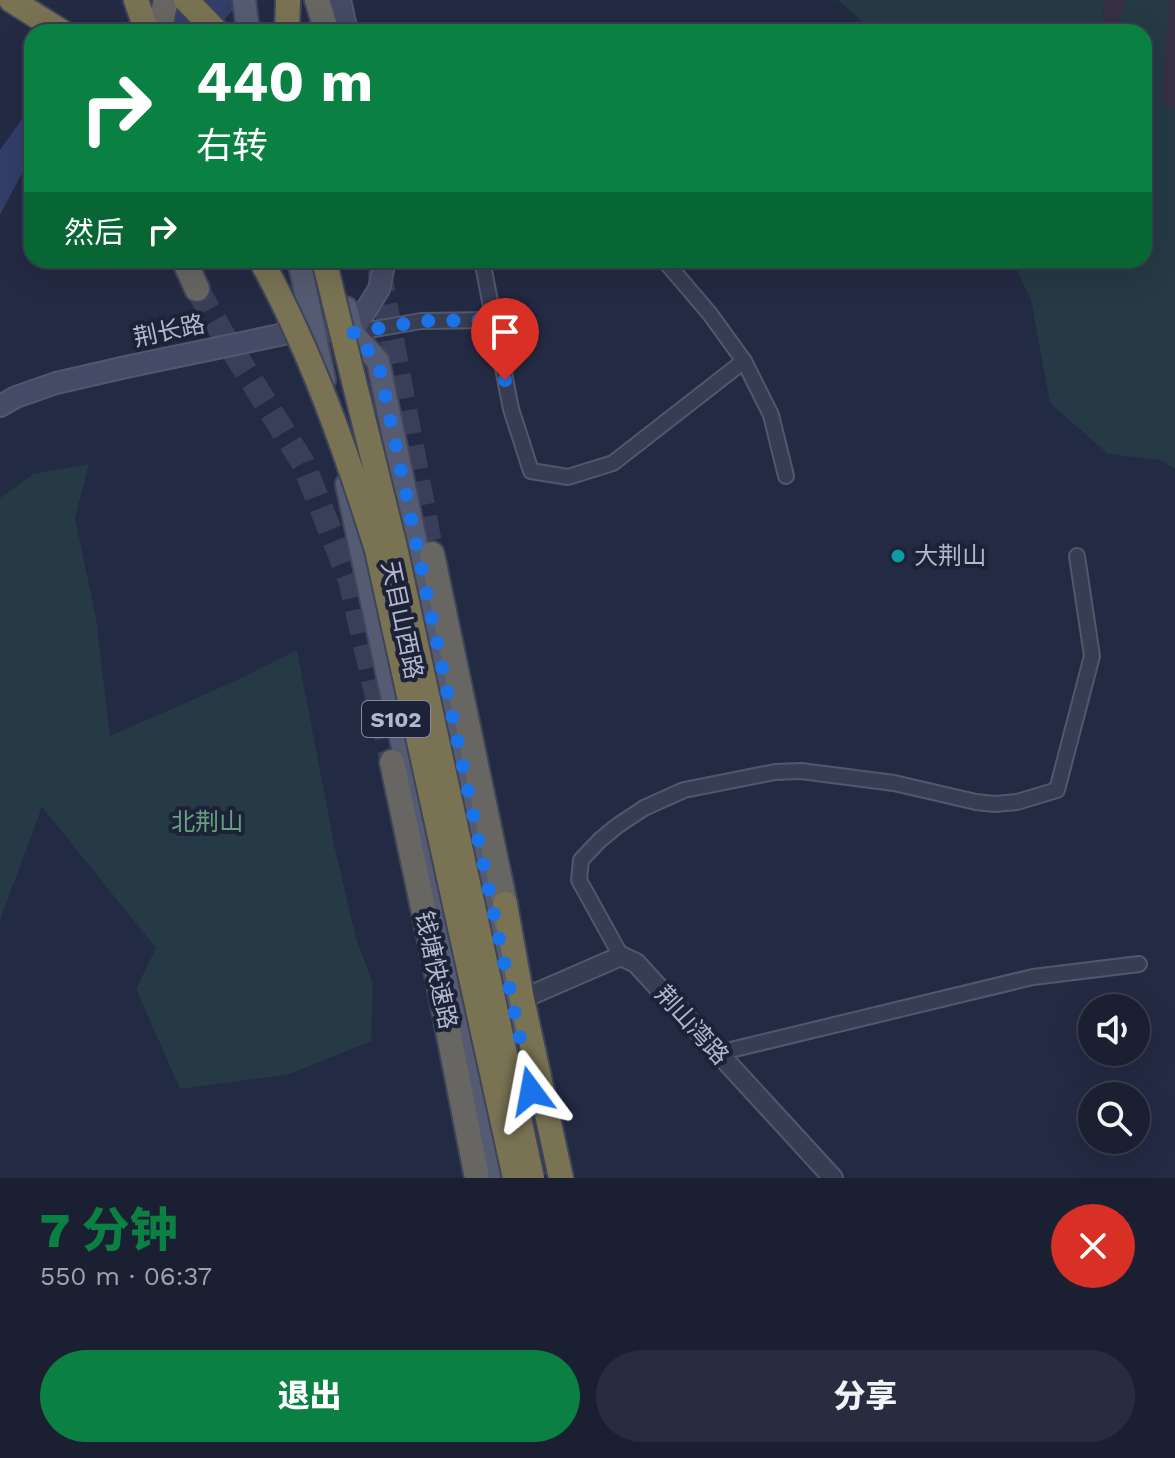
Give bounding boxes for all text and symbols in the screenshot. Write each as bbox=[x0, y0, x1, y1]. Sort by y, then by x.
text: 440 m bbox=[196, 49, 373, 115]
icon: right bbox=[64, 56, 168, 160]
text: 右转 bbox=[196, 125, 268, 167]
icon: right bbox=[140, 208, 184, 252]
text: 然后 bbox=[64, 215, 124, 250]
pin bbox=[471, 298, 539, 380]
street label: 荆长路 bbox=[131, 310, 207, 352]
icon: arrive bbox=[483, 310, 527, 354]
place label: 大荆山 bbox=[914, 542, 986, 570]
marker: 大荆山 bbox=[889, 547, 907, 565]
street label: 天目山西路 bbox=[376, 558, 428, 682]
road number: S102 bbox=[362, 701, 430, 737]
park label: 北荆山 bbox=[171, 808, 243, 836]
street label: 钱塘快速路 bbox=[410, 908, 462, 1032]
street label: 荆山湾路 bbox=[649, 980, 735, 1070]
map controls bbox=[1078, 994, 1150, 1154]
button: sound bbox=[1078, 994, 1150, 1066]
position arrow bbox=[489, 1049, 573, 1133]
button: search bbox=[1078, 1082, 1150, 1154]
text: 7 分钟 bbox=[40, 1202, 178, 1259]
button: close bbox=[1051, 1204, 1135, 1288]
text: 550 m · 06:37 bbox=[40, 1261, 212, 1291]
button: 退出 bbox=[40, 1350, 580, 1442]
button: 分享 bbox=[596, 1350, 1135, 1442]

